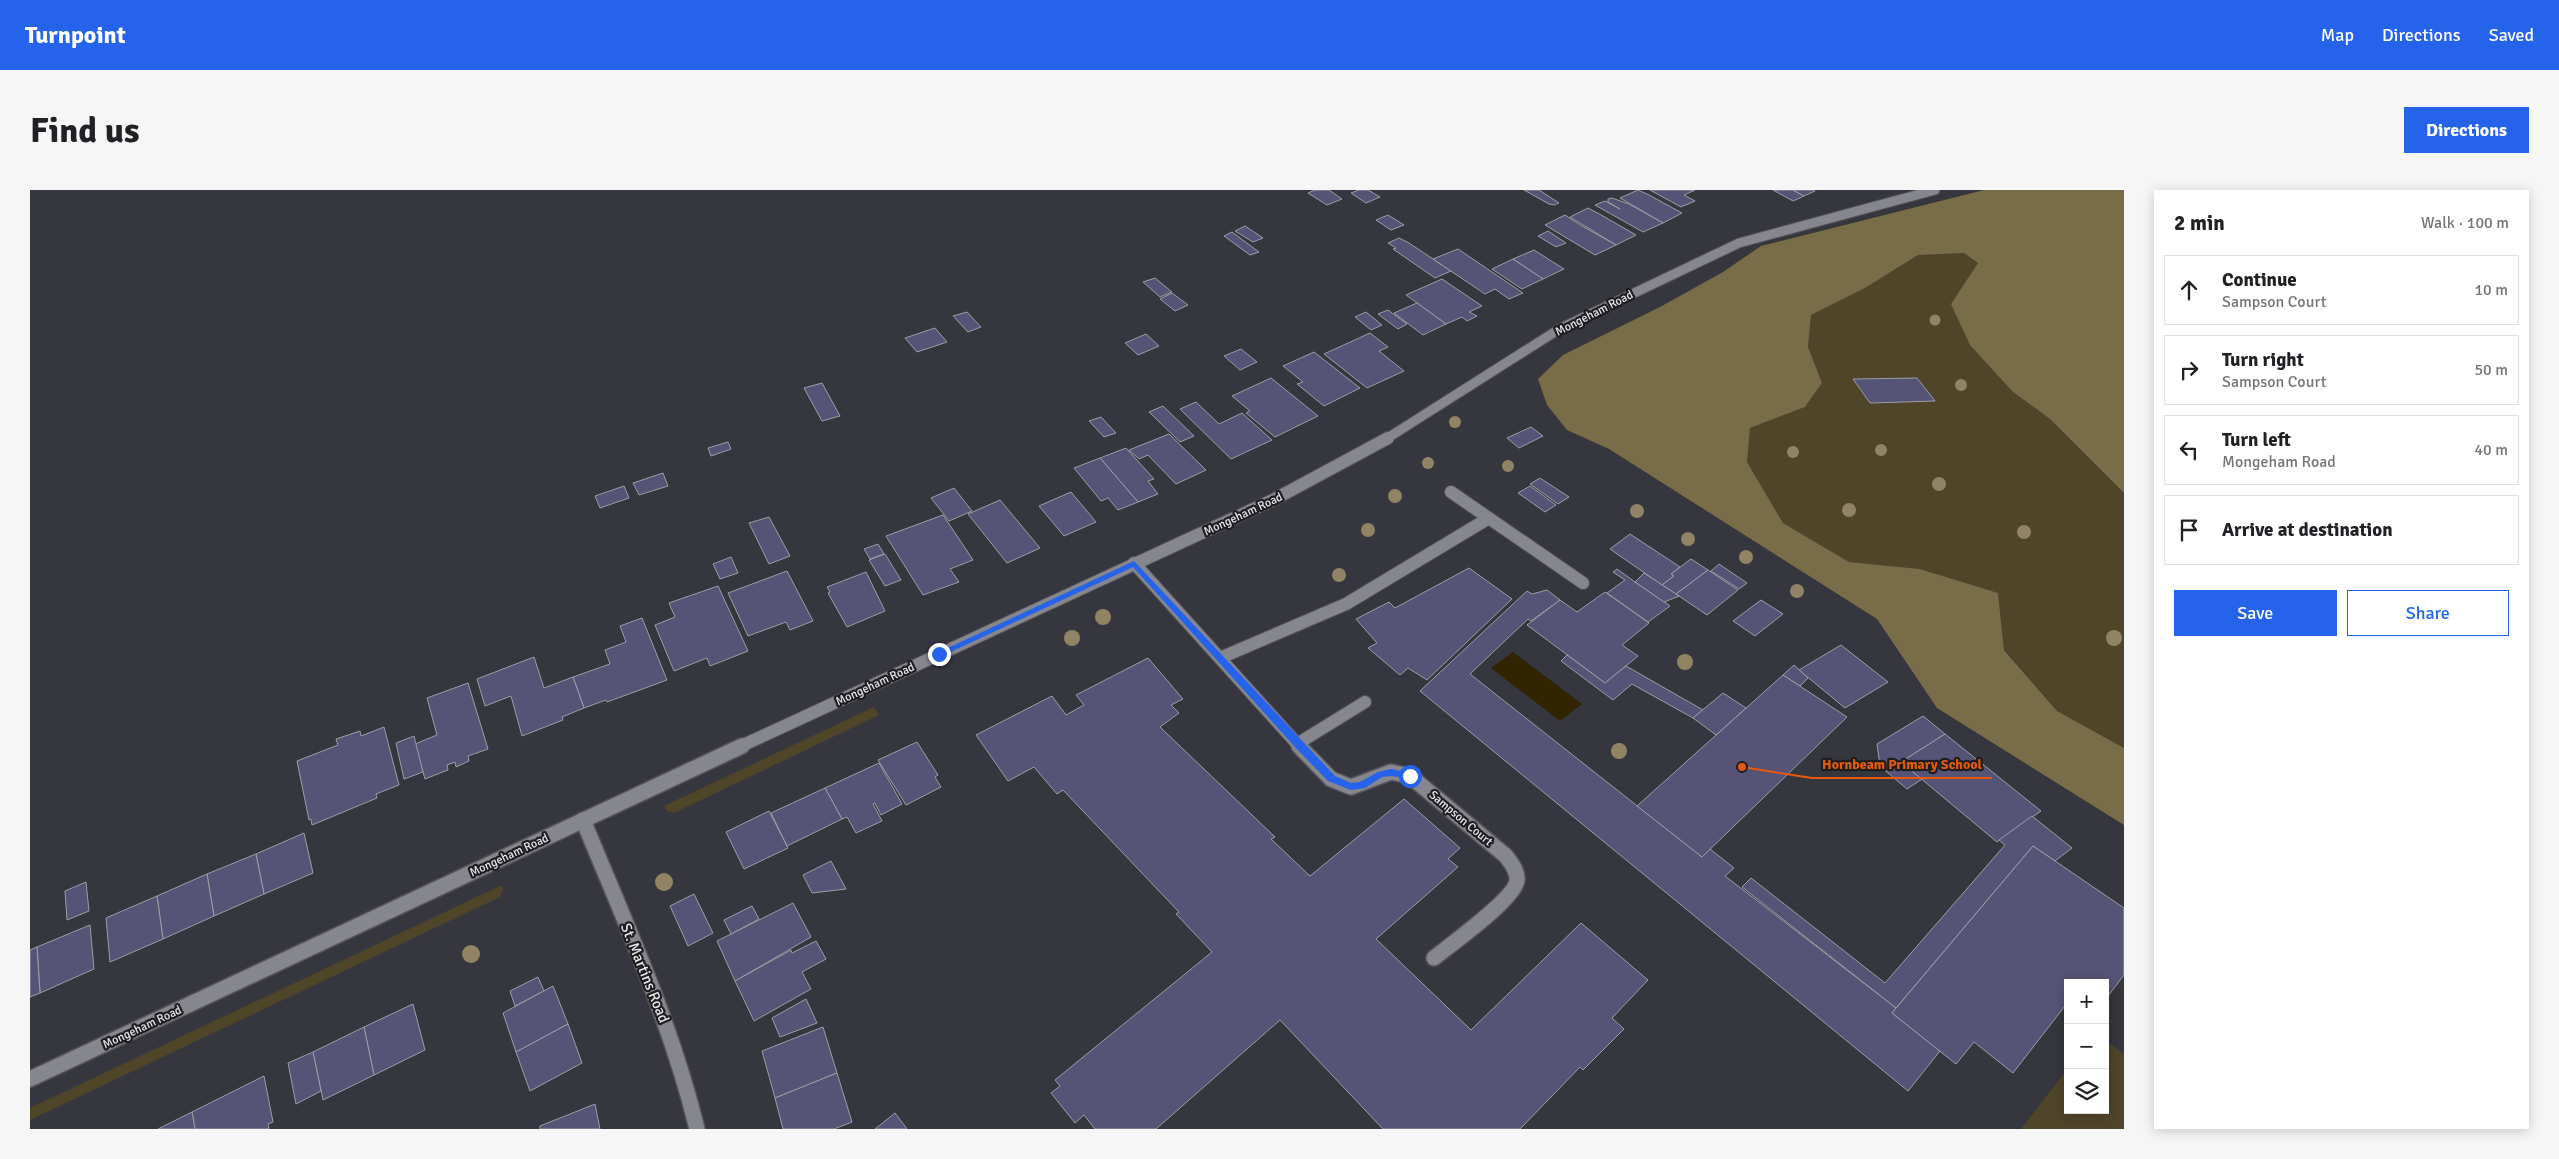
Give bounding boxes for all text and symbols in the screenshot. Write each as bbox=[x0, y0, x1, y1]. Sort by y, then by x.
text: Turnpoint bbox=[25, 20, 126, 50]
text: Map bbox=[2321, 24, 2354, 46]
text: Directions bbox=[2382, 24, 2461, 46]
text: Saved bbox=[2489, 24, 2534, 46]
button: Directions bbox=[2404, 107, 2529, 153]
text: Find us bbox=[30, 109, 140, 152]
text: 2 min bbox=[2174, 210, 2225, 236]
text: Walk · 100 m bbox=[2421, 213, 2509, 233]
text: Continue bbox=[2222, 268, 2297, 292]
icon: ahead bbox=[2175, 276, 2203, 304]
text: 10 m bbox=[2474, 280, 2508, 300]
street label: Mongeham Road bbox=[1553, 287, 1636, 339]
text: Sampson Court bbox=[2222, 292, 2326, 312]
text: Turn right bbox=[2222, 348, 2304, 372]
icon: right bbox=[2175, 356, 2203, 384]
text: 50 m bbox=[2474, 360, 2508, 380]
text: Sampson Court bbox=[2222, 372, 2326, 392]
text: Turn left bbox=[2222, 428, 2291, 452]
icon: left bbox=[2175, 436, 2203, 464]
text: 40 m bbox=[2474, 440, 2508, 460]
text: Mongeham Road bbox=[2222, 452, 2336, 472]
street label: Mongeham Road bbox=[1201, 490, 1285, 539]
icon: arrive bbox=[2175, 516, 2203, 544]
text: Arrive at destination bbox=[2222, 518, 2393, 542]
button: Save bbox=[2174, 590, 2337, 636]
button: Share bbox=[2347, 590, 2509, 636]
route end bbox=[928, 643, 951, 666]
street label: Mongeham Road bbox=[833, 660, 917, 709]
callout: Hornbeam Primary School bbox=[1812, 749, 1992, 778]
text: Hornbeam Primary School bbox=[1822, 756, 1983, 773]
route start bbox=[1399, 765, 1422, 788]
street label: Sampson Court bbox=[1426, 788, 1495, 849]
street label: Mongeham Road bbox=[467, 831, 551, 880]
street label: St. Martins Road bbox=[617, 921, 673, 1026]
map controls bbox=[2064, 979, 2109, 1114]
button: + bbox=[2064, 979, 2109, 1024]
street label: Mongeham Road bbox=[100, 1003, 184, 1052]
button: − bbox=[2064, 1024, 2109, 1069]
button: layers bbox=[2064, 1069, 2109, 1114]

